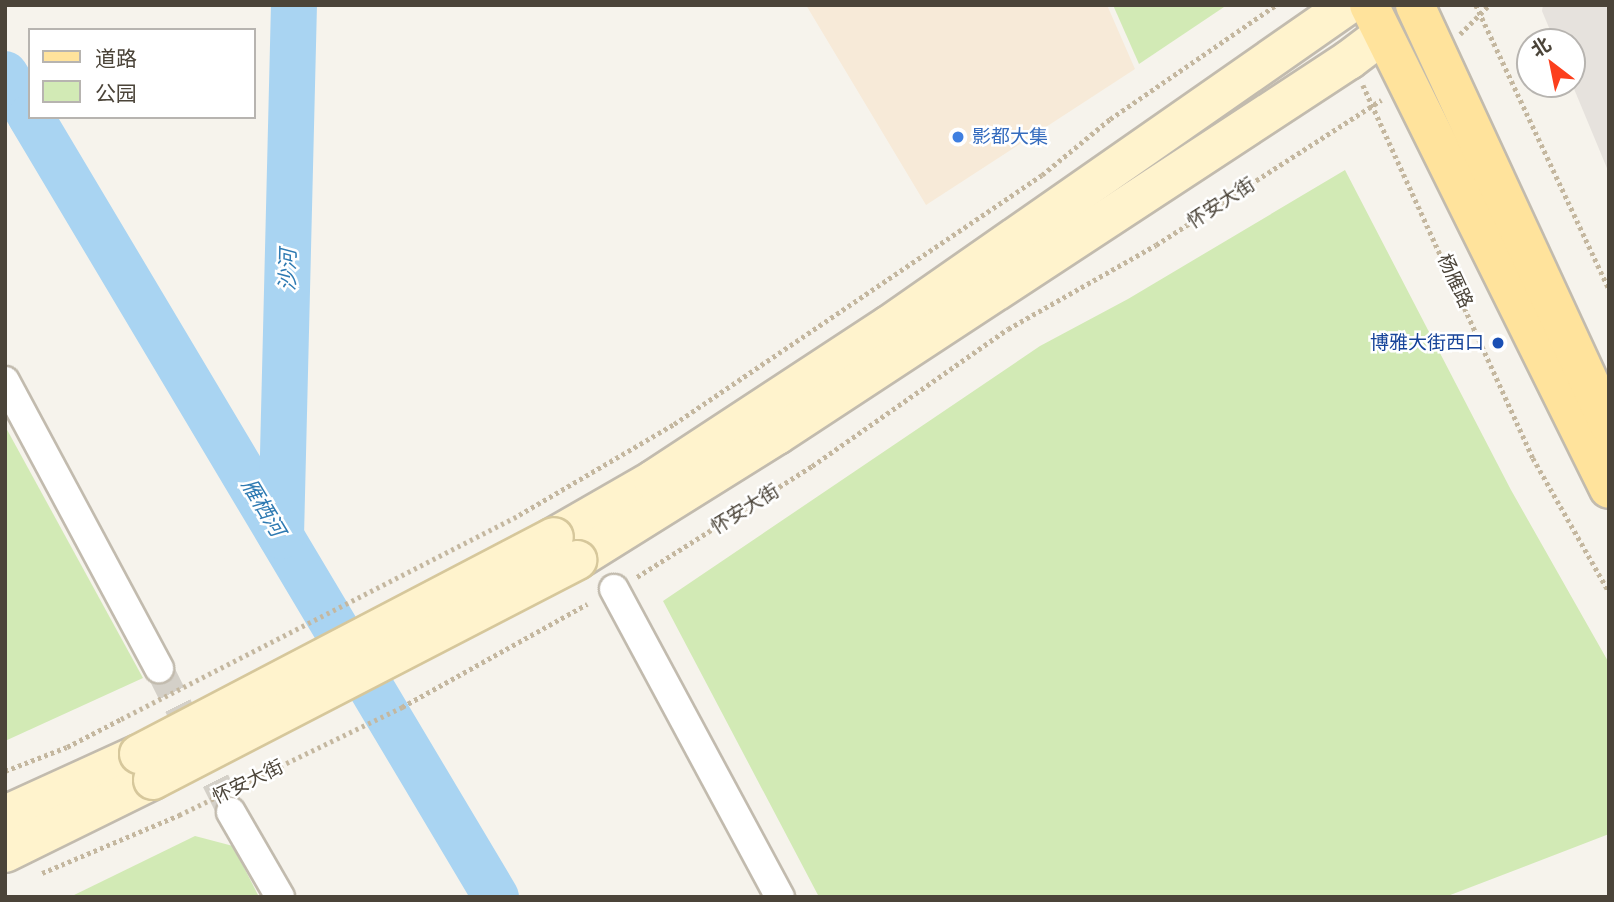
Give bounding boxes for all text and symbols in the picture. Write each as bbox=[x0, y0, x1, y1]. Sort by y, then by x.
legend bbox=[28, 28, 256, 119]
north arrow bbox=[1516, 28, 1586, 98]
text: 北 bbox=[1527, 32, 1555, 62]
text: 道路 bbox=[95, 45, 137, 71]
text: 公园 bbox=[95, 80, 137, 106]
place label: 影都大集 bbox=[972, 126, 1048, 148]
marker: 影都大集 bbox=[950, 129, 966, 145]
street label: 怀安大街 bbox=[1183, 173, 1259, 233]
water label: 沙河 bbox=[274, 249, 300, 291]
street label: 杨雁路 bbox=[1433, 250, 1477, 312]
place label: 博雅大街西口 bbox=[1370, 332, 1484, 354]
marker: 博雅大街西口 bbox=[1490, 335, 1506, 351]
water label: 雁栖河 bbox=[237, 474, 291, 540]
street label: 怀安大街 bbox=[707, 479, 783, 539]
street label: 怀安大街 bbox=[209, 755, 287, 809]

